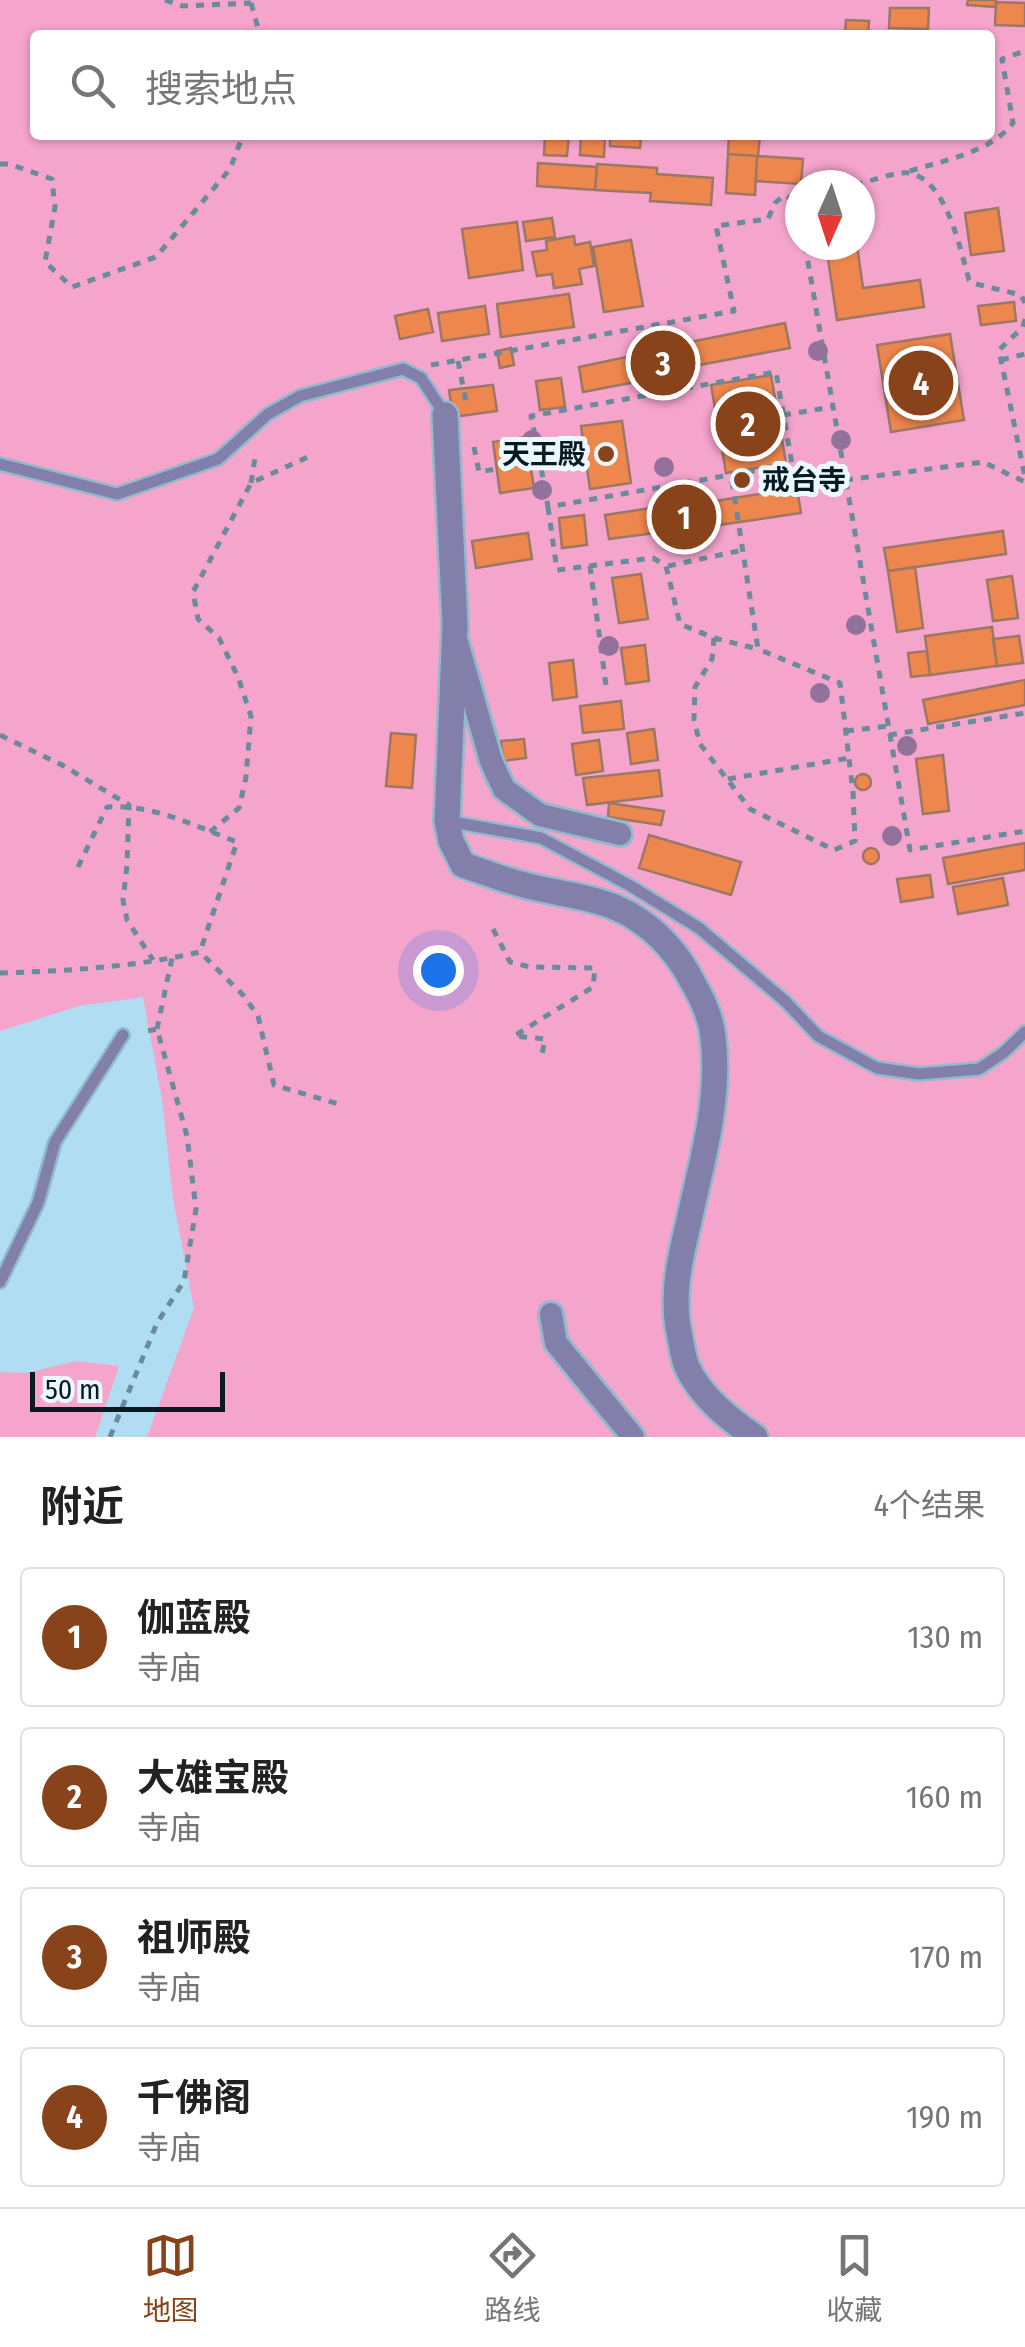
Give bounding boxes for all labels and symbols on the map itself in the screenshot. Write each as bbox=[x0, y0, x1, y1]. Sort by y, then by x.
north arrow bbox=[785, 170, 875, 260]
pin: 3 bbox=[630, 326, 696, 400]
pin: 4 bbox=[888, 346, 954, 420]
pin: 2 bbox=[716, 386, 780, 462]
place label: 天王殿 bbox=[502, 438, 586, 471]
marker: 天王殿 bbox=[595, 443, 617, 465]
place label: 戒台寺 bbox=[762, 464, 846, 497]
marker: 戒台寺 bbox=[731, 469, 753, 491]
pin: 1 bbox=[652, 480, 716, 554]
your location bbox=[413, 945, 464, 996]
scale bar bbox=[30, 1367, 225, 1412]

